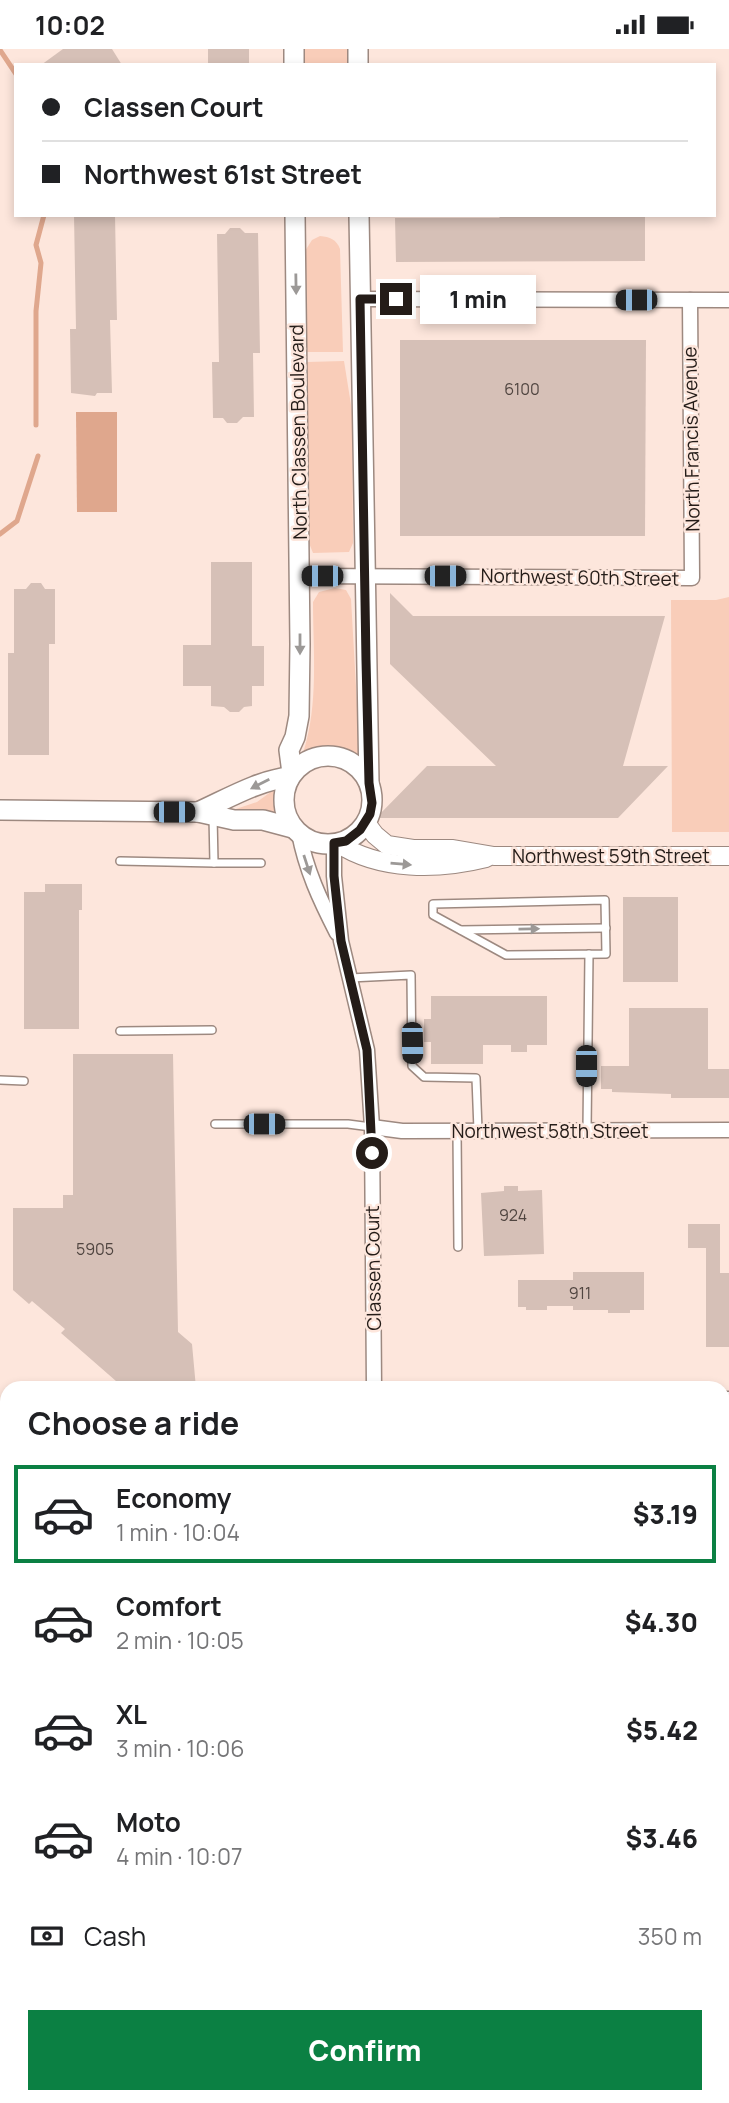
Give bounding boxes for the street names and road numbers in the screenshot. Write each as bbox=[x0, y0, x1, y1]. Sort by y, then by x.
street label: North Classen Boulevard bbox=[283, 324, 313, 540]
street label: North Francis Avenue bbox=[676, 346, 706, 532]
street label: Northwest 60th Street bbox=[481, 562, 679, 592]
street label: Northwest 59th Street bbox=[512, 843, 710, 869]
street label: Northwest 58th Street bbox=[451, 1118, 649, 1144]
street label: Classen Court bbox=[359, 1205, 387, 1331]

